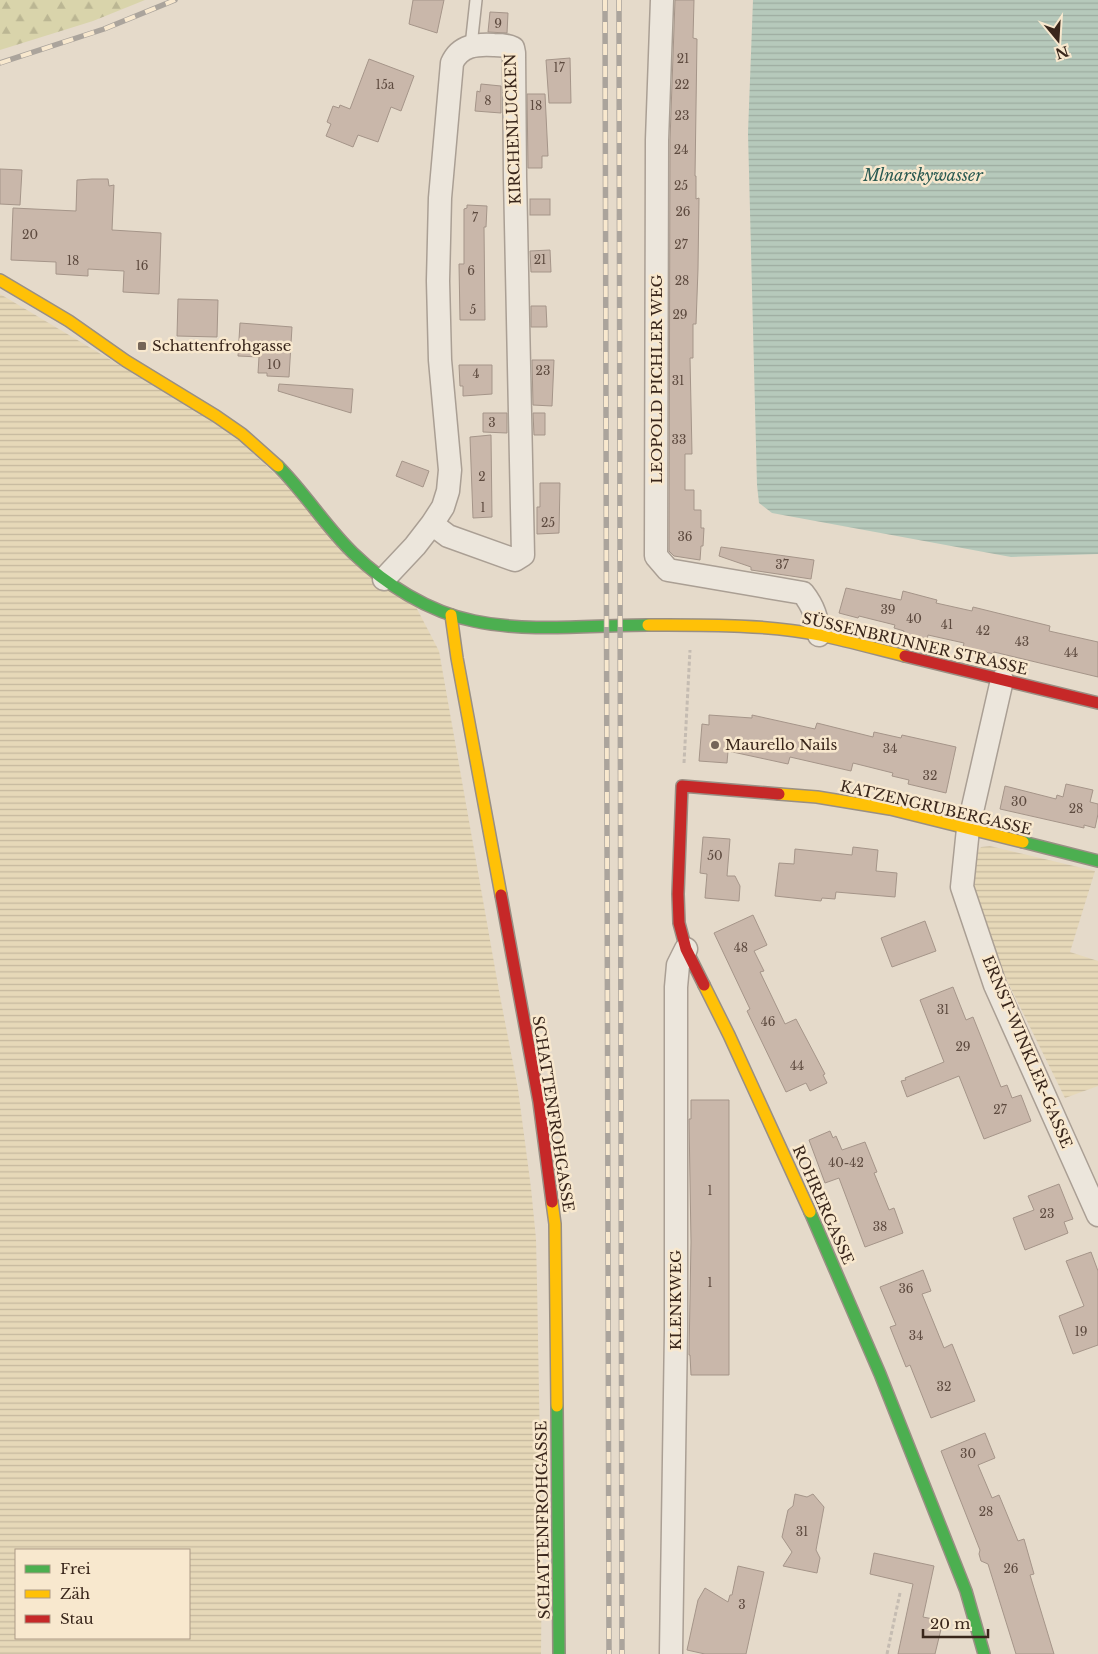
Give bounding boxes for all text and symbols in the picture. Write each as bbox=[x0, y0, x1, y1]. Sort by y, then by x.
north arrow bbox=[1033, 15, 1083, 65]
house number: 9 bbox=[494, 16, 502, 31]
text: N bbox=[1053, 42, 1071, 63]
house number: 21 bbox=[677, 51, 689, 66]
street label: KIRCHENLUCKEN bbox=[500, 53, 525, 205]
house number: 17 bbox=[553, 60, 566, 75]
house number: 15a bbox=[376, 77, 395, 92]
house number: 22 bbox=[675, 77, 689, 92]
house number: 8 bbox=[484, 93, 492, 108]
house number: 18 bbox=[530, 98, 542, 113]
house number: 23 bbox=[675, 108, 689, 123]
house number: 24 bbox=[674, 142, 688, 157]
water label: Mlnarskywasser bbox=[862, 165, 983, 185]
house number: 25 bbox=[674, 178, 688, 193]
house number: 26 bbox=[675, 204, 691, 219]
house number: 7 bbox=[472, 210, 479, 225]
house number: 20 bbox=[22, 227, 38, 242]
house number: 27 bbox=[674, 237, 689, 252]
house number: 21 bbox=[534, 252, 546, 267]
house number: 18 bbox=[67, 253, 79, 268]
house number: 16 bbox=[135, 258, 149, 273]
house number: 6 bbox=[467, 263, 475, 278]
house number: 28 bbox=[675, 273, 689, 288]
street label: LEOPOLD PICHLER WEG bbox=[647, 274, 666, 484]
house number: 5 bbox=[470, 302, 477, 317]
house number: 29 bbox=[672, 307, 688, 322]
place label: Schattenfrohgasse bbox=[152, 336, 291, 355]
marker: Schattenfrohgasse bbox=[136, 340, 148, 352]
house number: 10 bbox=[267, 357, 281, 372]
house number: 23 bbox=[536, 363, 550, 378]
house number: 4 bbox=[472, 366, 480, 381]
house number: 31 bbox=[672, 373, 684, 388]
house number: 3 bbox=[488, 415, 496, 430]
house number: 33 bbox=[672, 432, 686, 447]
house number: 2 bbox=[478, 469, 486, 484]
house number: 1 bbox=[480, 500, 486, 515]
house number: 25 bbox=[541, 515, 555, 530]
house number: 36 bbox=[677, 529, 693, 544]
house number: 37 bbox=[775, 557, 790, 572]
house number: 39 bbox=[880, 602, 896, 617]
street label: SÜSSENBRUNNER STRASSE bbox=[800, 608, 1030, 679]
house number: 40 bbox=[906, 611, 922, 626]
house number: 41 bbox=[941, 617, 953, 632]
house number: 42 bbox=[976, 623, 990, 638]
house number: 43 bbox=[1015, 634, 1029, 649]
house number: 44 bbox=[1064, 645, 1078, 660]
place label: Maurello Nails bbox=[725, 735, 837, 754]
marker: Maurello Nails bbox=[709, 739, 721, 751]
house number: 34 bbox=[883, 741, 897, 756]
house number: 32 bbox=[923, 768, 937, 783]
street label: KATZENGRUBERGASSE bbox=[838, 776, 1034, 839]
house number: 30 bbox=[1011, 794, 1027, 809]
house number: 28 bbox=[1069, 801, 1083, 816]
house number: 50 bbox=[707, 848, 723, 863]
house number: 48 bbox=[734, 940, 748, 955]
street label: ERNST-WINKLER-GASSE bbox=[978, 953, 1077, 1151]
house number: 31 bbox=[937, 1002, 949, 1017]
street label: SCHATTENFROHGASSE bbox=[529, 1014, 578, 1214]
house number: 46 bbox=[761, 1014, 776, 1029]
house number: 29 bbox=[955, 1039, 971, 1054]
house number: 44 bbox=[790, 1058, 804, 1073]
house number: 27 bbox=[993, 1102, 1008, 1117]
street label: ROHRERGASSE bbox=[789, 1142, 858, 1267]
house number: 40-42 bbox=[828, 1155, 864, 1170]
house number: 1 bbox=[707, 1183, 713, 1198]
house number: 23 bbox=[1040, 1206, 1054, 1221]
house number: 38 bbox=[873, 1219, 887, 1234]
street label: KLENKWEG bbox=[666, 1250, 685, 1350]
house number: 1 bbox=[707, 1275, 713, 1290]
house number: 36 bbox=[898, 1281, 914, 1296]
house number: 19 bbox=[1074, 1324, 1088, 1339]
house number: 34 bbox=[909, 1328, 923, 1343]
house number: 32 bbox=[937, 1379, 951, 1394]
street label: SCHATTENFROHGASSE bbox=[531, 1420, 554, 1619]
house number: 30 bbox=[960, 1446, 976, 1461]
house number: 28 bbox=[979, 1504, 993, 1519]
house number: 31 bbox=[796, 1524, 808, 1539]
legend bbox=[15, 1549, 190, 1639]
text: Frei bbox=[60, 1559, 91, 1578]
house number: 26 bbox=[1003, 1561, 1019, 1576]
text: Zäh bbox=[60, 1584, 90, 1603]
house number: 3 bbox=[738, 1597, 746, 1612]
scale bar bbox=[923, 1606, 988, 1638]
text: Stau bbox=[60, 1609, 94, 1628]
text: 20 m bbox=[930, 1614, 970, 1633]

